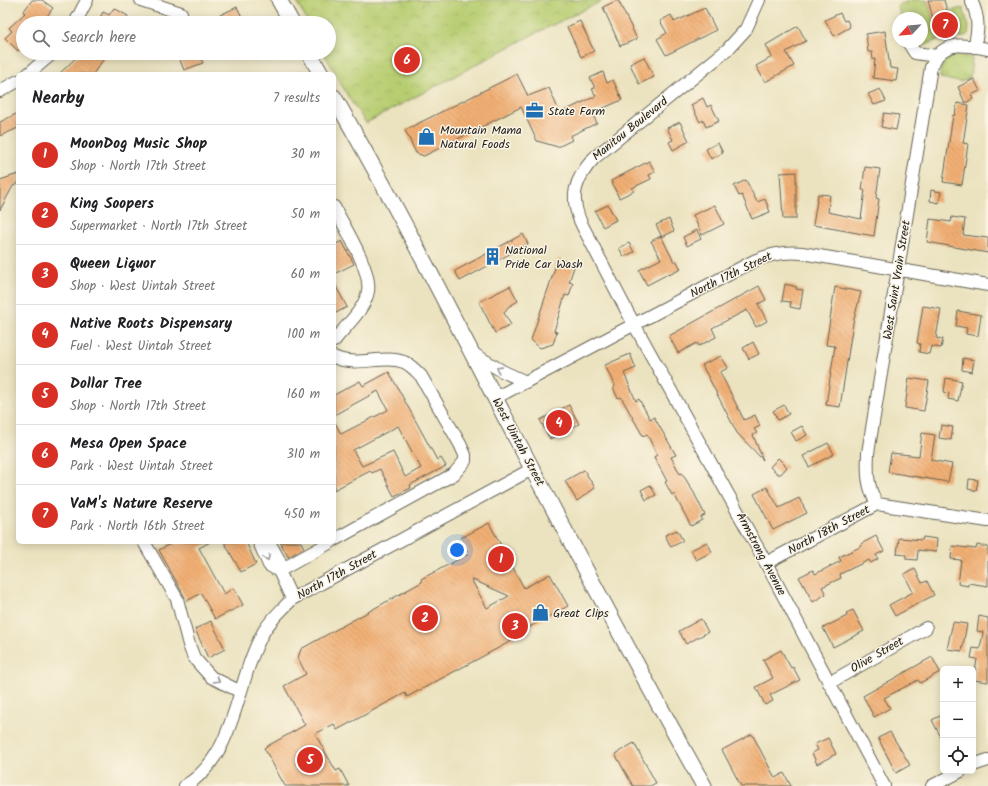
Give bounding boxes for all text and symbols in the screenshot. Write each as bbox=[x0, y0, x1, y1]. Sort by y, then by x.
pin: 7 bbox=[932, 10, 958, 40]
north arrow bbox=[892, 12, 928, 48]
search box bbox=[16, 16, 336, 60]
text: Search here bbox=[62, 26, 136, 50]
icon: search bbox=[30, 27, 52, 49]
pin: 6 bbox=[394, 45, 420, 75]
text: Nearby bbox=[32, 85, 84, 112]
text: 7 results bbox=[273, 88, 320, 109]
street label: Manitou Boulevard bbox=[588, 92, 673, 166]
office icon: State Farm bbox=[525, 101, 545, 121]
place label: State Farm bbox=[548, 102, 605, 121]
place label: Mountain Mama Natural Foods bbox=[440, 121, 522, 154]
shop icon: Mountain Mama Natural Foods bbox=[417, 127, 437, 147]
text: MoonDog Music Shop bbox=[70, 132, 207, 156]
text: 1 bbox=[43, 144, 47, 165]
text: 30 m bbox=[291, 144, 320, 165]
text: Shop · North 17th Street bbox=[70, 156, 206, 177]
text: King Soopers bbox=[70, 192, 154, 216]
text: 2 bbox=[41, 204, 49, 225]
text: 50 m bbox=[291, 204, 320, 225]
text: Supermarket · North 17th Street bbox=[70, 216, 247, 237]
street label: West Saint Vrain Street bbox=[878, 219, 916, 341]
place label: National Pride Car Wash bbox=[505, 241, 583, 274]
building icon: National Pride Car Wash bbox=[482, 247, 502, 267]
street label: North 17th Street bbox=[687, 247, 775, 303]
text: Queen Liquor bbox=[70, 252, 155, 276]
text: 3 bbox=[41, 264, 49, 285]
text: 60 m bbox=[291, 264, 320, 285]
text: Shop · West Uintah Street bbox=[70, 276, 215, 297]
text: Native Roots Dispensary bbox=[70, 312, 232, 336]
text: 4 bbox=[41, 324, 49, 345]
text: 100 m bbox=[287, 324, 320, 345]
text: Fuel · West Uintah Street bbox=[70, 336, 211, 357]
one-way arrow bbox=[496, 367, 503, 374]
text: Dollar Tree bbox=[70, 372, 142, 396]
text: 5 bbox=[42, 384, 48, 405]
text: 160 m bbox=[287, 384, 320, 405]
street label: West Uintah Street bbox=[487, 394, 549, 490]
text: Shop · North 17th Street bbox=[70, 396, 206, 417]
pin: 4 bbox=[546, 408, 572, 438]
text: Mesa Open Space bbox=[70, 432, 187, 456]
text: 6 bbox=[41, 444, 49, 465]
text: 310 m bbox=[286, 444, 320, 465]
text: Park · West Uintah Street bbox=[70, 456, 213, 477]
text: VaM's Nature Reserve bbox=[70, 492, 213, 516]
street label: North 18th Street bbox=[784, 500, 874, 560]
text: 7 bbox=[42, 504, 48, 525]
text: 450 m bbox=[284, 504, 320, 525]
street label: Armstrong Avenue bbox=[731, 509, 791, 600]
text: Park · North 16th Street bbox=[70, 516, 205, 537]
your location bbox=[447, 540, 467, 560]
pin: 1 bbox=[488, 544, 514, 574]
street label: North 17th Street bbox=[293, 545, 381, 605]
one-way arrow bbox=[262, 554, 270, 562]
pin: 2 bbox=[412, 603, 438, 633]
shop icon: Great Clips bbox=[530, 603, 550, 623]
place label: Great Clips bbox=[553, 604, 609, 623]
pin: 3 bbox=[502, 611, 528, 641]
street label: Olive Street bbox=[847, 632, 908, 678]
map controls bbox=[940, 666, 976, 774]
button: + bbox=[940, 666, 976, 702]
one-way arrow bbox=[212, 675, 219, 682]
button: − bbox=[940, 702, 976, 738]
button: locate bbox=[940, 738, 976, 774]
pin: 5 bbox=[297, 745, 323, 775]

